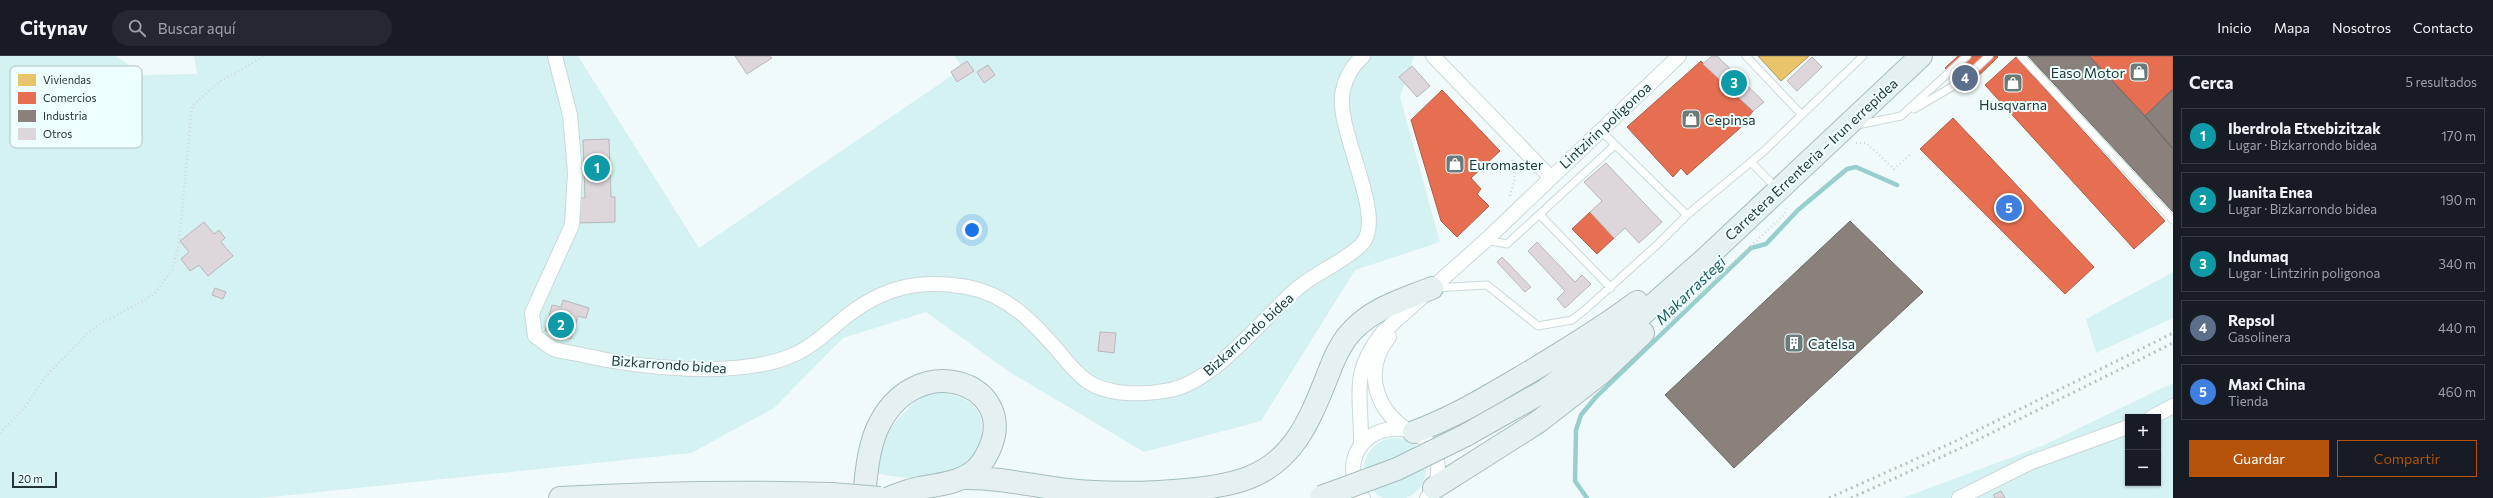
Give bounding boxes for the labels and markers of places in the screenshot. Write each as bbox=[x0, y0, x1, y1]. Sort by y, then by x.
shop icon: Easo Motor bbox=[2128, 61, 2150, 83]
pin: 4 bbox=[1952, 63, 1978, 93]
place label: Easo Motor bbox=[2051, 64, 2125, 81]
pin: 3 bbox=[1721, 68, 1747, 98]
shop icon: Husqvarna bbox=[2002, 72, 2024, 94]
place label: Husqvarna bbox=[1979, 96, 2047, 113]
shop icon: Cepinsa bbox=[1680, 108, 1702, 130]
place label: Cepinsa bbox=[1705, 111, 1756, 128]
pin: 1 bbox=[584, 153, 610, 183]
shop icon: Euromaster bbox=[1444, 153, 1466, 175]
place label: Euromaster bbox=[1469, 156, 1544, 173]
pin: 5 bbox=[1996, 193, 2022, 223]
pin: 2 bbox=[548, 310, 574, 340]
building icon: Catelsa bbox=[1783, 332, 1805, 354]
place label: Catelsa bbox=[1808, 335, 1855, 352]

